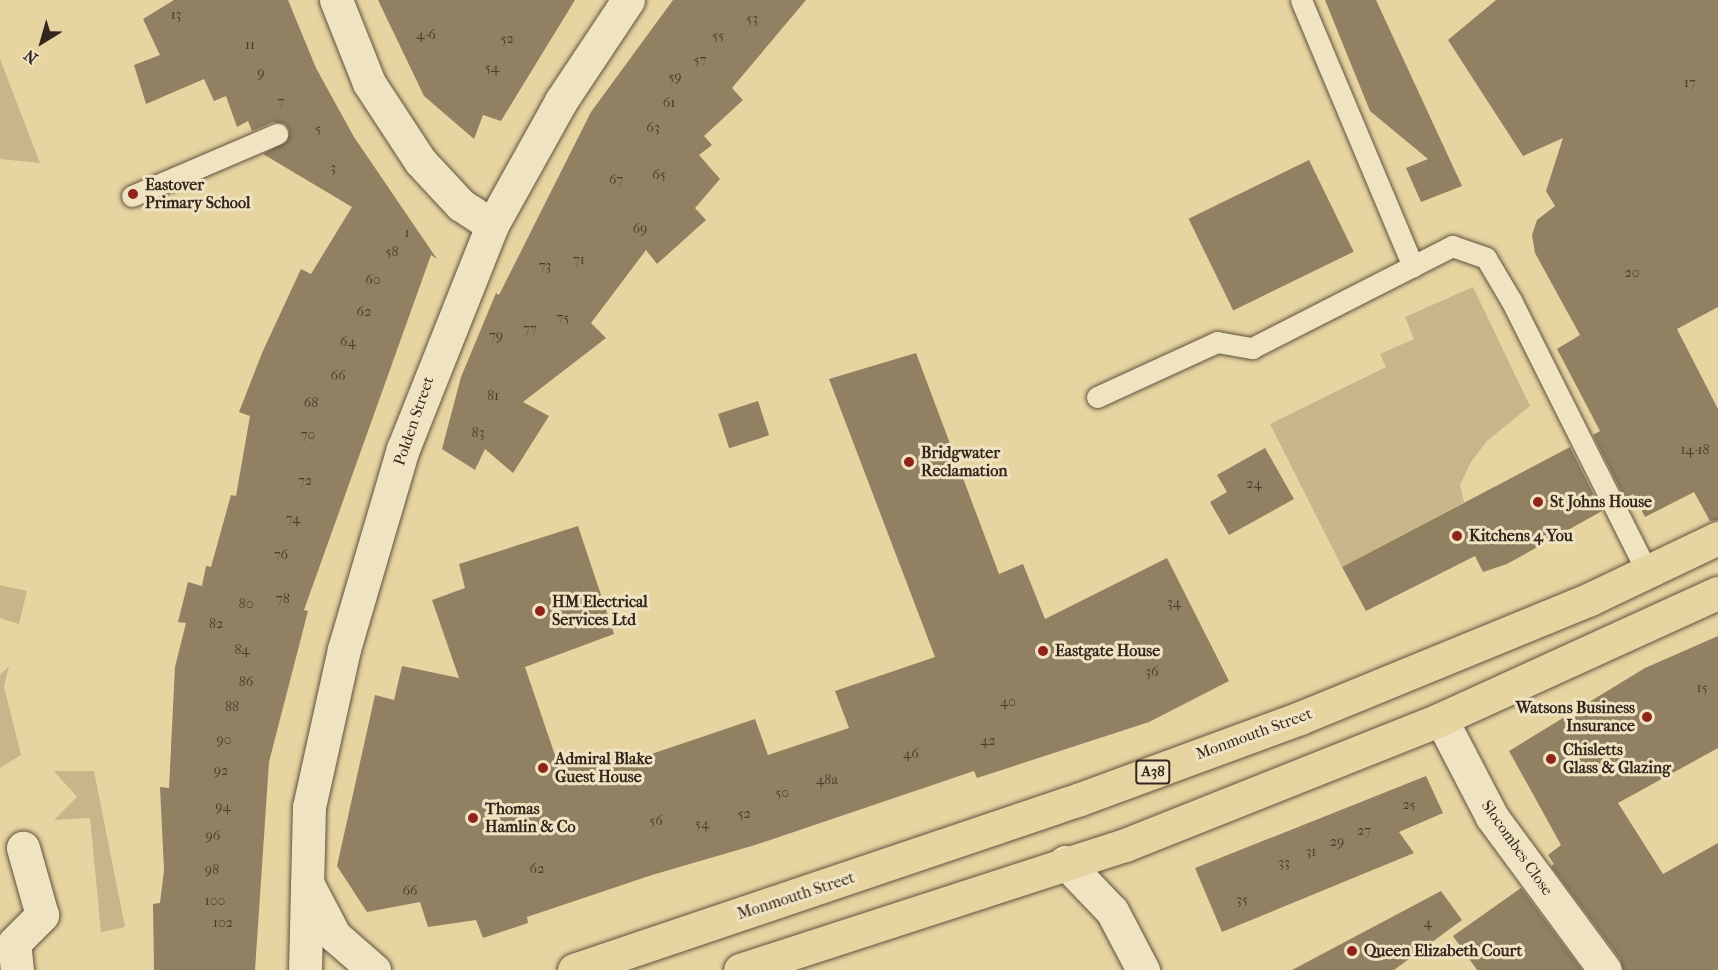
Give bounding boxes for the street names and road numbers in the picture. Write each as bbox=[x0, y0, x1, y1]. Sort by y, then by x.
street label: Polden Street bbox=[390, 374, 438, 468]
street label: Monmouth Street bbox=[1193, 704, 1315, 764]
road number: A38 bbox=[1135, 760, 1171, 784]
street label: Slocombes Close bbox=[1477, 797, 1557, 899]
street label: Monmouth Street bbox=[735, 868, 857, 924]

